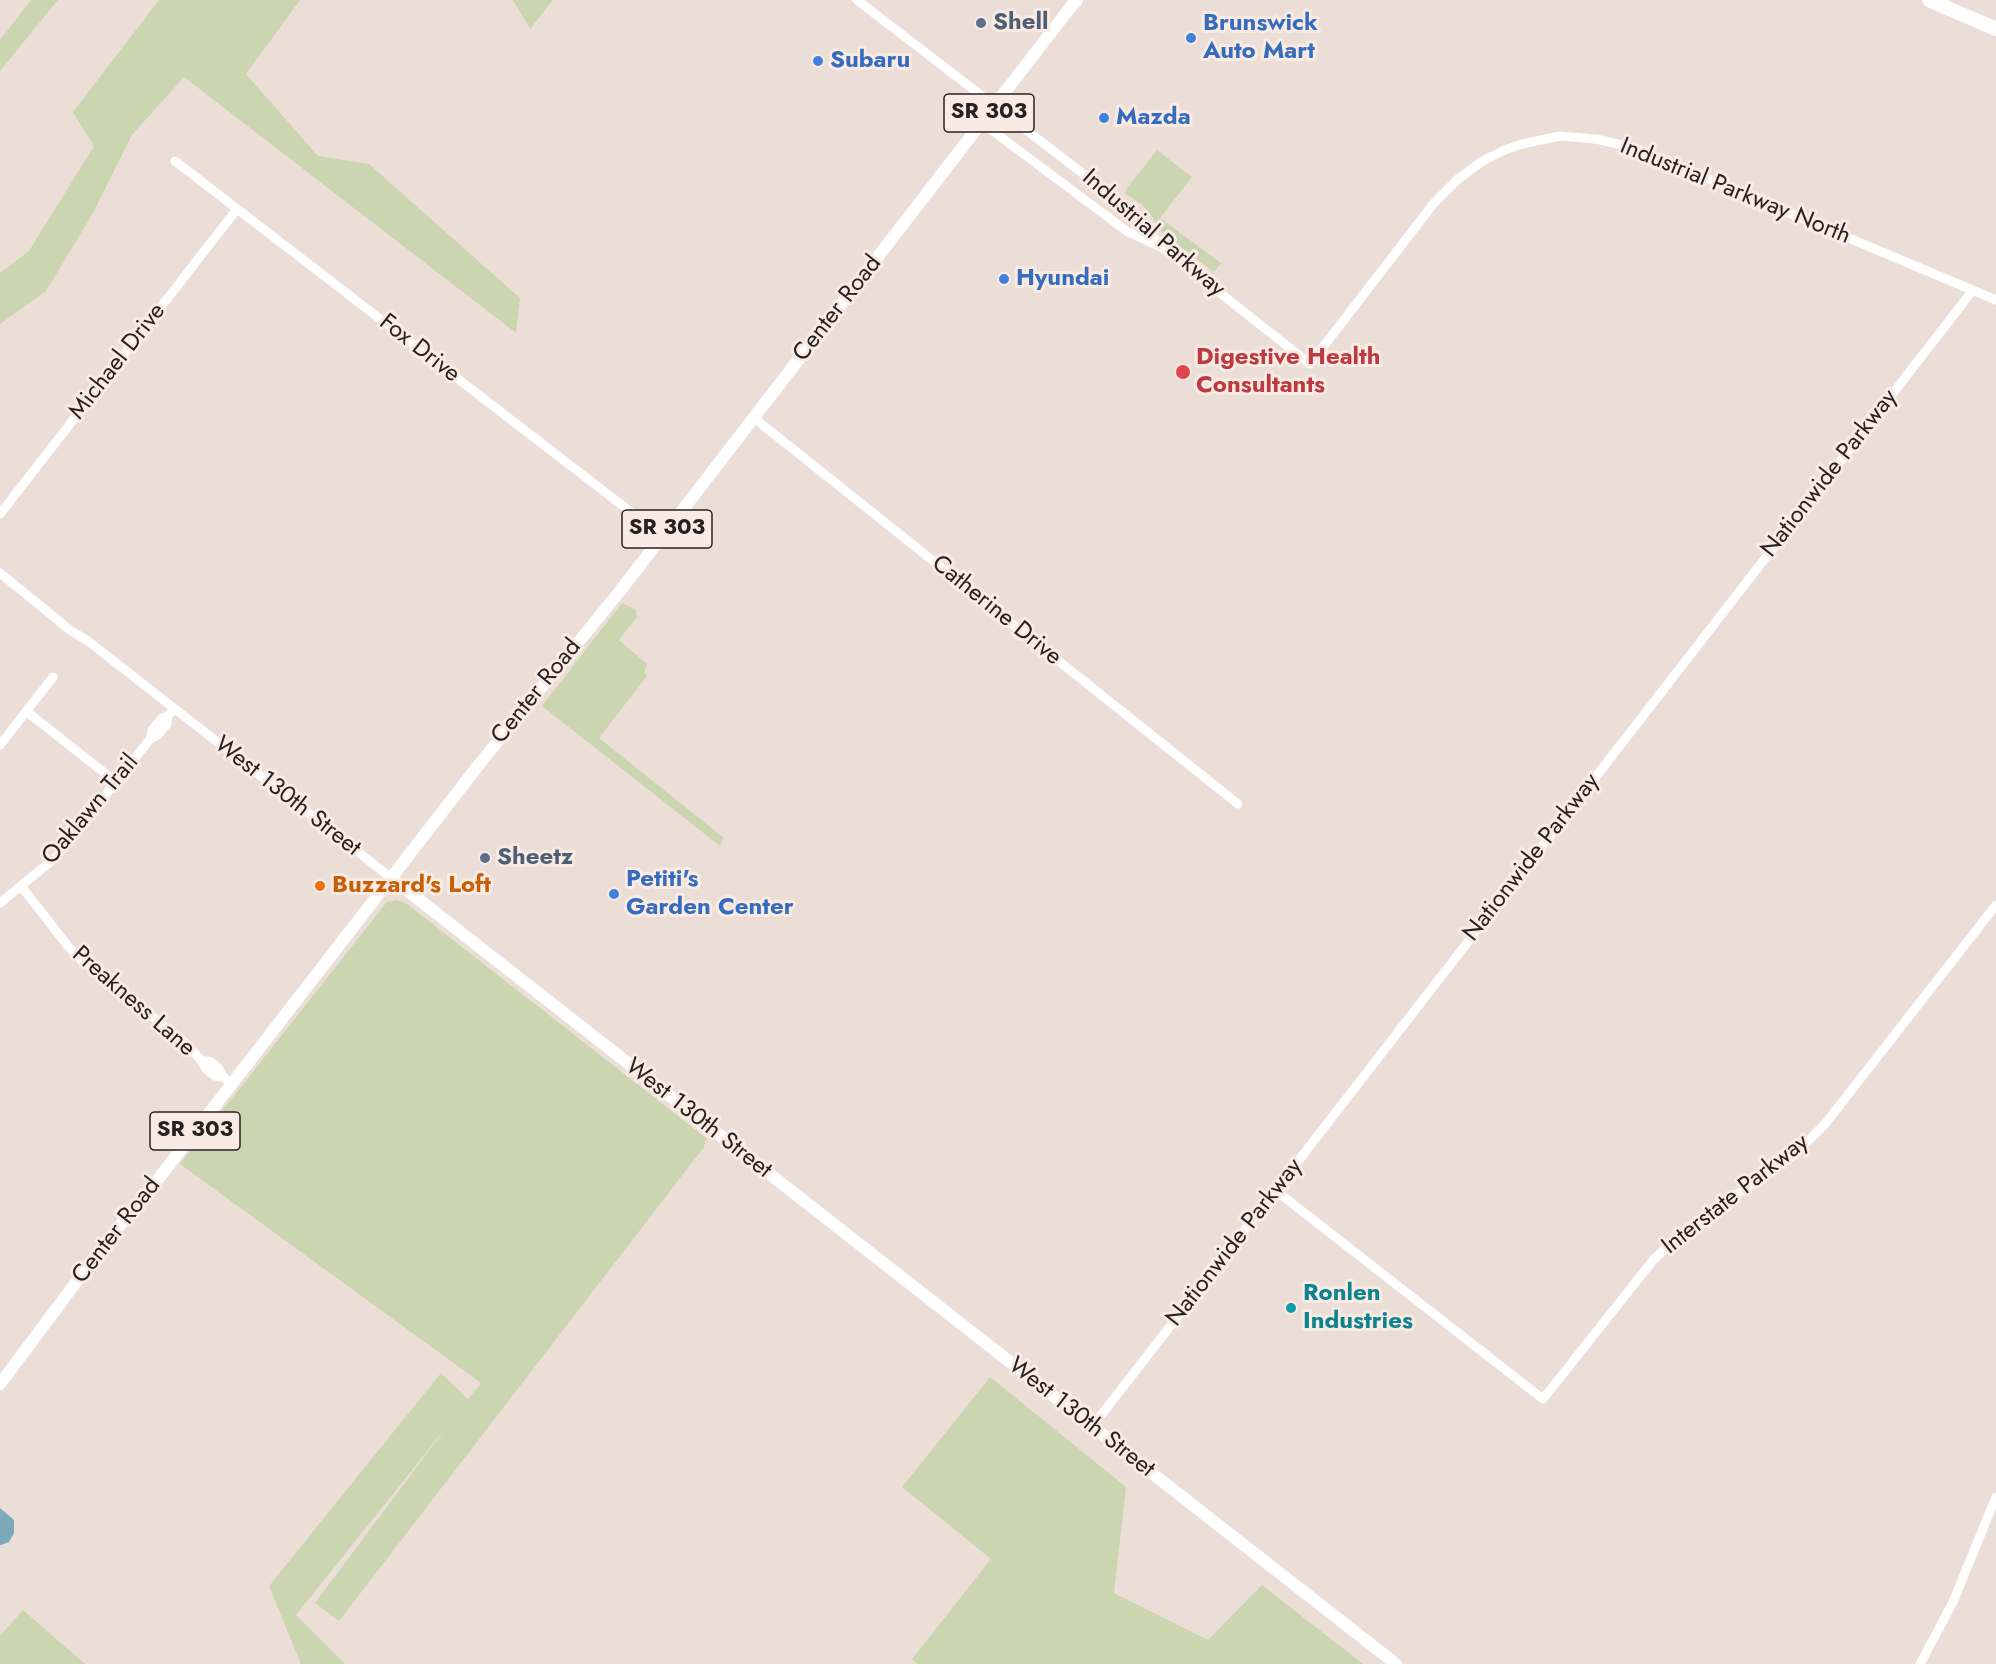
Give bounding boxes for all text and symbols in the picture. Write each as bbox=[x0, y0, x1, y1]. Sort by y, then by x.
place label: Shell bbox=[993, 9, 1048, 37]
place label: Brunswick Auto Mart bbox=[1203, 10, 1318, 66]
marker: Shell bbox=[974, 16, 988, 30]
marker: Brunswick Auto Mart bbox=[1184, 31, 1198, 45]
place label: Subaru bbox=[830, 47, 910, 75]
marker: Subaru bbox=[811, 54, 825, 68]
road number: SR 303 bbox=[944, 94, 1034, 132]
place label: Mazda bbox=[1116, 104, 1191, 132]
marker: Mazda bbox=[1097, 111, 1111, 125]
street label: Industrial Parkway North bbox=[1616, 133, 1854, 251]
street label: Industrial Parkway bbox=[1075, 164, 1231, 304]
street label: Center Road bbox=[788, 250, 888, 368]
place label: Hyundai bbox=[1016, 265, 1109, 293]
marker: Hyundai bbox=[997, 272, 1011, 286]
street label: Michael Drive bbox=[64, 298, 172, 426]
street label: Fox Drive bbox=[373, 309, 465, 389]
place label: Digestive Health Consultants bbox=[1196, 344, 1380, 400]
marker: Digestive Health Consultants bbox=[1174, 363, 1192, 381]
street label: Nationwide Parkway bbox=[1756, 384, 1904, 564]
road number: SR 303 bbox=[622, 510, 712, 548]
street label: Catherine Drive bbox=[925, 550, 1067, 672]
street label: Center Road bbox=[486, 634, 588, 750]
street label: West 130th Street bbox=[208, 731, 366, 863]
street label: Oaklawn Trail bbox=[37, 749, 145, 871]
street label: Nationwide Parkway bbox=[1458, 768, 1606, 948]
place label: Sheetz bbox=[497, 844, 573, 872]
marker: Sheetz bbox=[478, 851, 492, 865]
place label: Petiti's Garden Center bbox=[626, 866, 794, 922]
place label: Buzzard's Loft bbox=[332, 872, 491, 900]
marker: Buzzard's Loft bbox=[313, 879, 327, 893]
marker: Petiti's Garden Center bbox=[607, 887, 621, 901]
street label: Preakness Lane bbox=[66, 941, 200, 1063]
street label: West 130th Street bbox=[619, 1053, 777, 1185]
road number: SR 303 bbox=[150, 1112, 240, 1150]
street label: Interstate Parkway bbox=[1657, 1129, 1815, 1261]
street label: Nationwide Parkway bbox=[1161, 1153, 1309, 1333]
street label: Center Road bbox=[67, 1172, 167, 1290]
place label: Ronlen Industries bbox=[1303, 1280, 1413, 1336]
marker: Ronlen Industries bbox=[1284, 1301, 1298, 1315]
street label: West 130th Street bbox=[1002, 1352, 1160, 1484]

